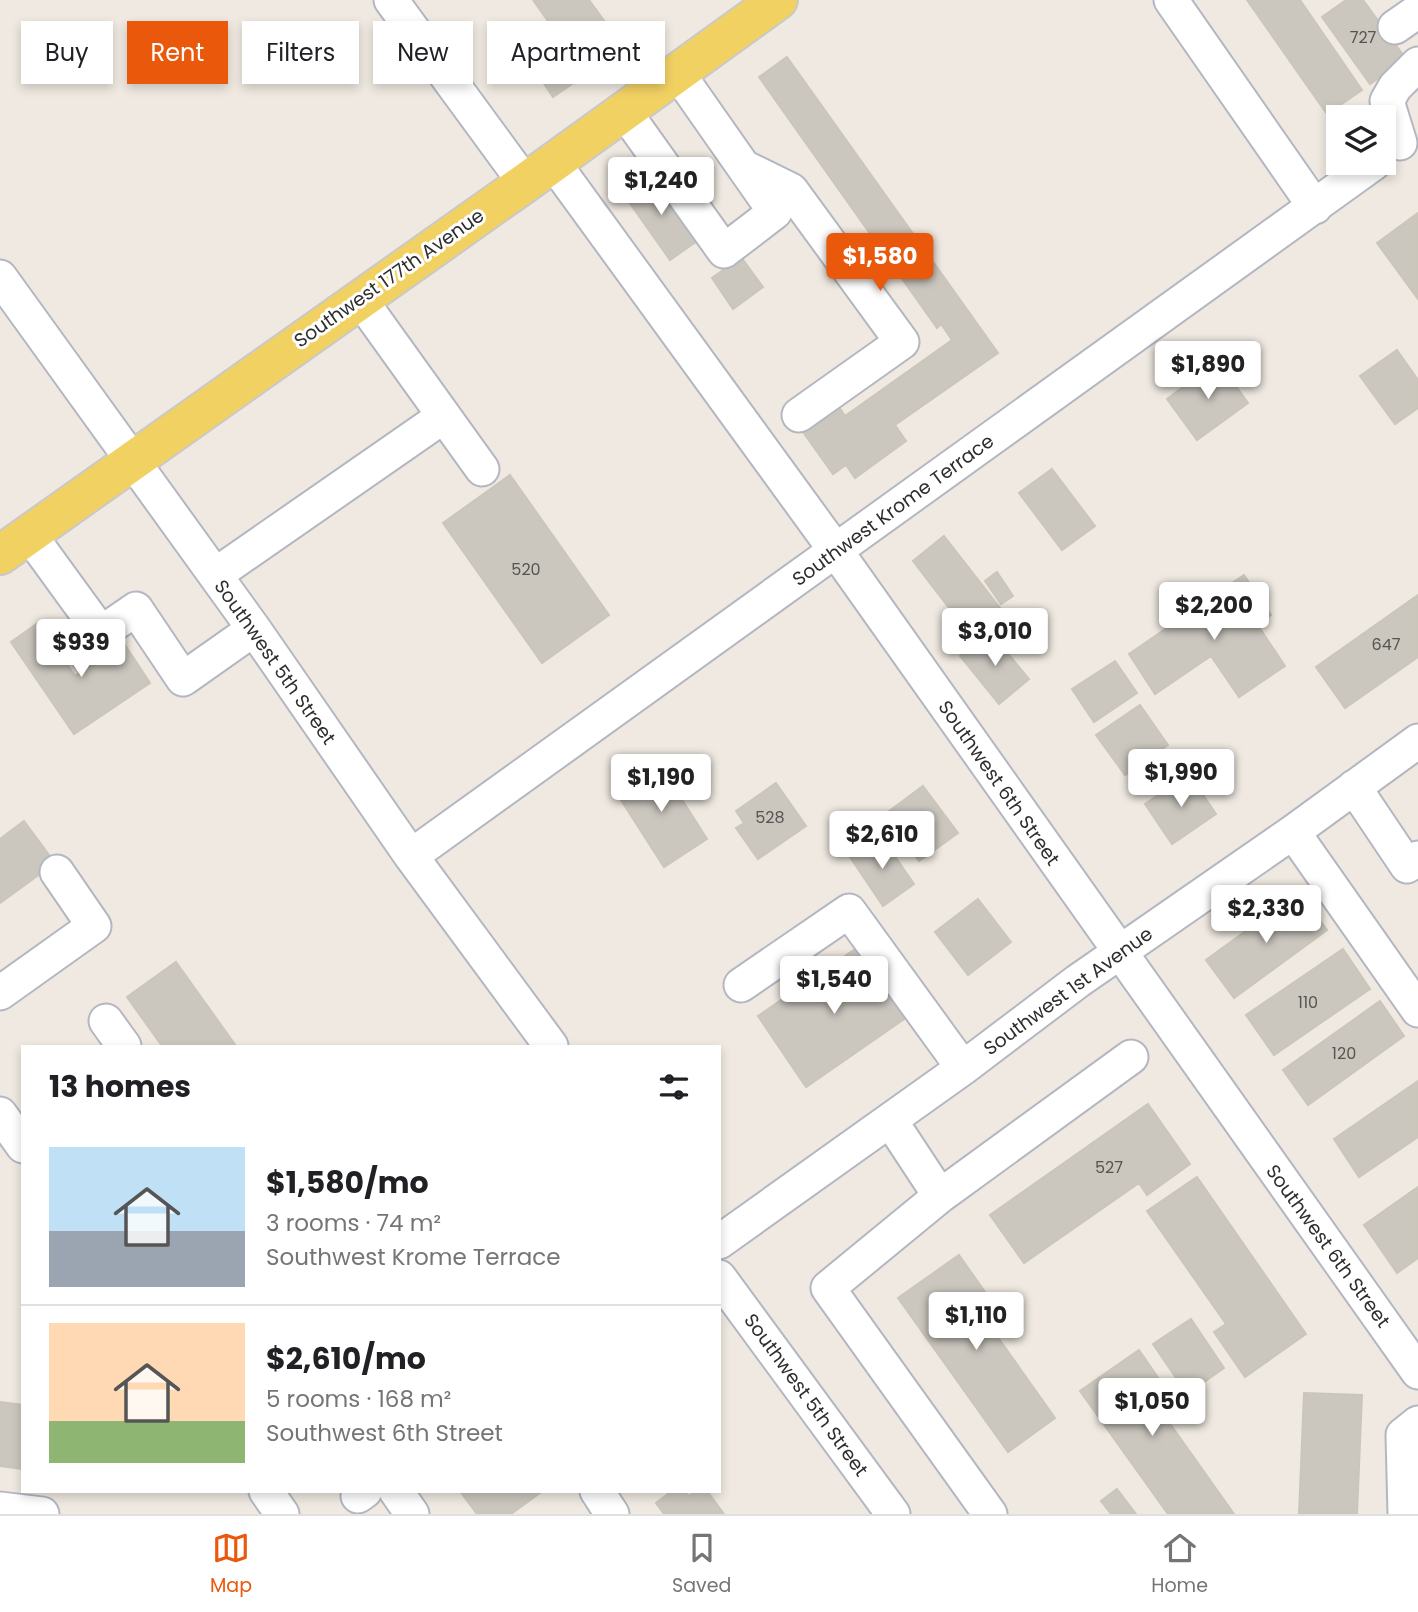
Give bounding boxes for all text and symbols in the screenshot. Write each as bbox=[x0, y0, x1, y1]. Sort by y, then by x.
chip: Buy bbox=[21, 21, 113, 84]
chip: Rent bbox=[127, 21, 228, 84]
chip: Filters bbox=[242, 21, 359, 84]
chip: New bbox=[373, 21, 473, 84]
chip: Apartment bbox=[487, 21, 665, 84]
house number: 727 bbox=[1350, 26, 1377, 49]
map controls bbox=[1326, 105, 1396, 175]
button: layers bbox=[1326, 105, 1396, 175]
pin: $1,240 bbox=[604, 158, 718, 217]
text: $1,240 bbox=[624, 164, 698, 196]
street label: Southwest 177th Avenue bbox=[289, 202, 489, 354]
pin: $1,580 bbox=[823, 233, 937, 293]
text: $1,580 bbox=[842, 240, 918, 272]
pin: $1,890 bbox=[1151, 342, 1265, 401]
text: $1,890 bbox=[1171, 348, 1245, 380]
street label: Southwest Krome Terrace bbox=[787, 428, 999, 592]
house number: 520 bbox=[511, 558, 541, 581]
street label: Southwest 5th Street bbox=[208, 574, 342, 750]
pin: $2,200 bbox=[1157, 582, 1271, 642]
text: $2,200 bbox=[1175, 589, 1253, 621]
pin: $3,010 bbox=[938, 608, 1052, 668]
text: $3,010 bbox=[958, 615, 1032, 647]
pin: $939 bbox=[40, 620, 122, 679]
text: $939 bbox=[52, 626, 110, 658]
house number: 647 bbox=[1372, 633, 1401, 656]
street label: Southwest 6th Street bbox=[932, 695, 1066, 871]
pin: $1,990 bbox=[1124, 750, 1238, 809]
pin: $1,190 bbox=[604, 754, 718, 814]
text: $1,990 bbox=[1144, 756, 1218, 788]
text: $1,190 bbox=[627, 761, 695, 793]
house number: 528 bbox=[755, 806, 785, 829]
pin: $2,610 bbox=[825, 812, 939, 871]
text: $2,610 bbox=[845, 818, 919, 850]
pin: $2,330 bbox=[1209, 886, 1323, 945]
text: $2,330 bbox=[1227, 892, 1305, 924]
street label: Southwest 1st Avenue bbox=[978, 920, 1158, 1062]
pin: $1,540 bbox=[777, 956, 891, 1016]
text: $1,540 bbox=[796, 963, 872, 995]
house number: 110 bbox=[1298, 991, 1318, 1014]
house number: 120 bbox=[1332, 1042, 1356, 1065]
text: 13 homes bbox=[49, 1065, 191, 1108]
icon: filters bbox=[655, 1068, 693, 1106]
house number: 527 bbox=[1095, 1156, 1123, 1179]
street label: Southwest 6th Street bbox=[1260, 1159, 1396, 1333]
text: $1,580/mo bbox=[266, 1161, 429, 1204]
icon: home bbox=[105, 1175, 189, 1259]
text: 3 rooms · 74 m² bbox=[266, 1207, 441, 1239]
text: Southwest Krome Terrace bbox=[266, 1241, 560, 1273]
pin: $1,110 bbox=[919, 1292, 1033, 1352]
text: $1,110 bbox=[945, 1299, 1007, 1331]
street label: Southwest 5th Street bbox=[738, 1308, 874, 1482]
text: $2,610/mo bbox=[266, 1337, 426, 1380]
icon: home bbox=[105, 1351, 189, 1435]
pin: $1,050 bbox=[1095, 1378, 1209, 1438]
text: 5 rooms · 168 m² bbox=[266, 1383, 451, 1415]
text: $1,050 bbox=[1114, 1385, 1190, 1417]
text: Southwest 6th Street bbox=[266, 1417, 503, 1449]
tab: Map bbox=[210, 1529, 252, 1600]
tab: Saved bbox=[672, 1529, 731, 1600]
tab: Home bbox=[1151, 1529, 1208, 1600]

